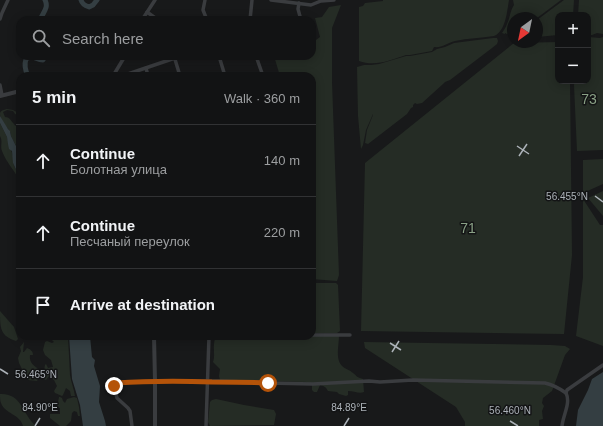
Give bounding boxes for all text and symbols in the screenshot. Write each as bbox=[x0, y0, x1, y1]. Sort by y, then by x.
north arrow bbox=[507, 12, 543, 48]
map controls bbox=[555, 12, 591, 84]
button: + bbox=[555, 12, 591, 48]
search box bbox=[16, 16, 316, 60]
icon: search bbox=[30, 27, 52, 49]
text: Search here bbox=[62, 30, 144, 47]
button: − bbox=[555, 48, 591, 84]
text: 5 min bbox=[32, 88, 76, 107]
text: Walk · 360 m bbox=[224, 91, 300, 106]
park label: 73 bbox=[581, 91, 597, 107]
text: Continue bbox=[70, 145, 135, 162]
icon: ahead bbox=[32, 150, 54, 172]
text: 140 m bbox=[264, 153, 300, 168]
text: Болотная улица bbox=[70, 162, 167, 177]
text: 56.455°N bbox=[546, 191, 588, 202]
text: Continue bbox=[70, 217, 135, 234]
park label: 71 bbox=[460, 220, 476, 236]
icon: ahead bbox=[32, 222, 54, 244]
text: 220 m bbox=[264, 225, 300, 240]
text: Песчаный переулок bbox=[70, 234, 190, 249]
icon: arrive bbox=[32, 294, 54, 316]
text: Arrive at destination bbox=[70, 296, 215, 313]
text: 56.465°N bbox=[15, 369, 57, 380]
route start bbox=[259, 374, 277, 392]
route end bbox=[105, 377, 123, 395]
text: 84.90°E bbox=[22, 402, 58, 413]
text: 84.89°E bbox=[331, 402, 367, 413]
text: 56.460°N bbox=[489, 405, 531, 416]

